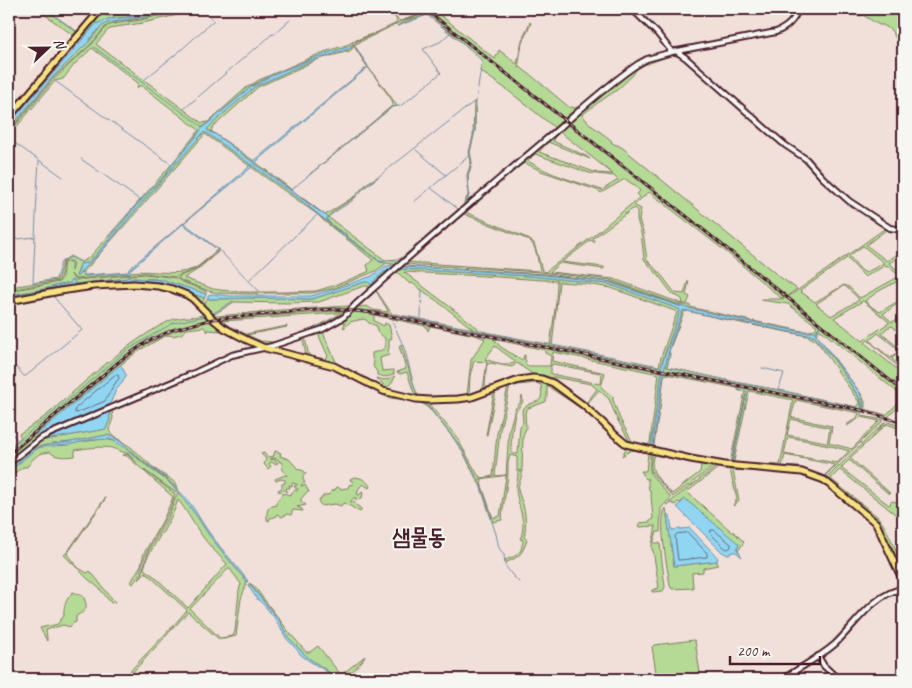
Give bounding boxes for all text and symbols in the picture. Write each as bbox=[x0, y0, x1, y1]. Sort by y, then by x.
north arrow bbox=[22, 22, 72, 72]
text: N bbox=[50, 36, 70, 53]
district label: 샘물동 bbox=[391, 523, 446, 551]
scale bar bbox=[730, 633, 820, 665]
text: 200 m bbox=[737, 642, 771, 661]

